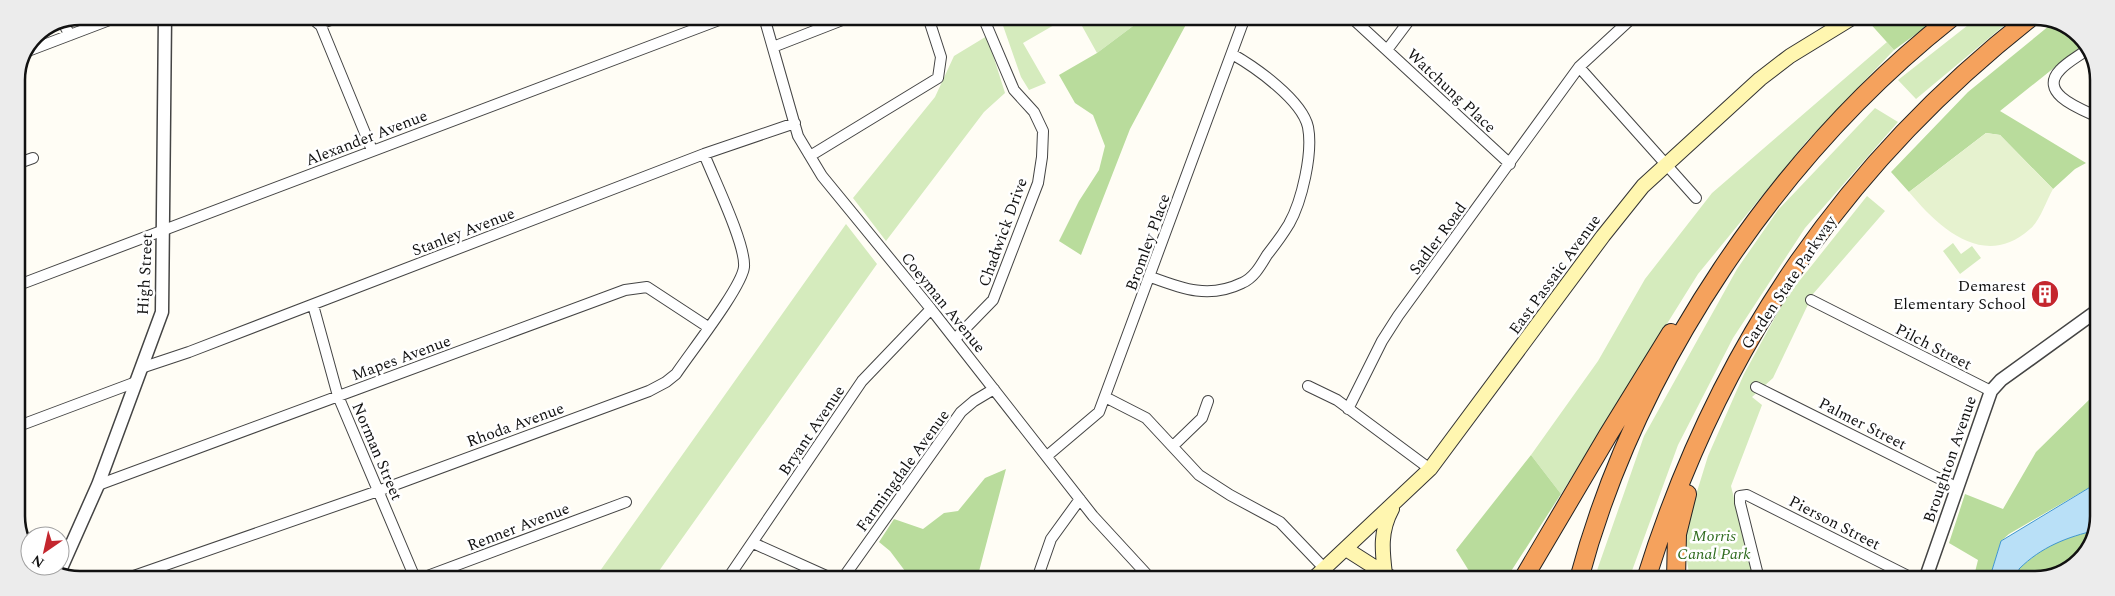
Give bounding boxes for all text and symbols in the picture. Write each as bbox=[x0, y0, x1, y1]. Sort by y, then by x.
street label: Watchung Place bbox=[1401, 43, 1502, 139]
street label: Alexander Avenue bbox=[302, 104, 431, 172]
street label: Chadwick Drive bbox=[972, 174, 1034, 290]
street label: Bromley Place bbox=[1119, 191, 1177, 294]
street label: Sadler Road bbox=[1403, 197, 1472, 280]
street label: Stanley Avenue bbox=[408, 201, 518, 263]
street label: East Passaic Avenue bbox=[1503, 210, 1607, 340]
street label: Garden State Parkway bbox=[1735, 210, 1843, 354]
street label: High Street bbox=[131, 232, 159, 316]
street label: Coeyman Avenue bbox=[895, 247, 991, 358]
place label: Demarest Elementary School bbox=[1893, 274, 2026, 316]
building icon: Demarest Elementary School bbox=[2030, 279, 2060, 309]
street label: Pilch Street bbox=[1891, 317, 1976, 377]
street label: Mapes Avenue bbox=[348, 329, 454, 387]
street label: Bryant Avenue bbox=[773, 381, 851, 480]
street label: Palmer Street bbox=[1814, 391, 1911, 457]
street label: Broughton Avenue bbox=[1917, 393, 1983, 526]
street label: Rhoda Avenue bbox=[463, 396, 567, 454]
street label: Norman Street bbox=[346, 399, 409, 505]
street label: Farmingdale Avenue bbox=[850, 404, 955, 537]
street label: Pierson Street bbox=[1784, 489, 1885, 556]
street label: Renner Avenue bbox=[464, 496, 573, 557]
park label: Morris Canal Park bbox=[1677, 524, 1751, 566]
north arrow bbox=[20, 526, 70, 576]
text: N bbox=[27, 549, 49, 573]

